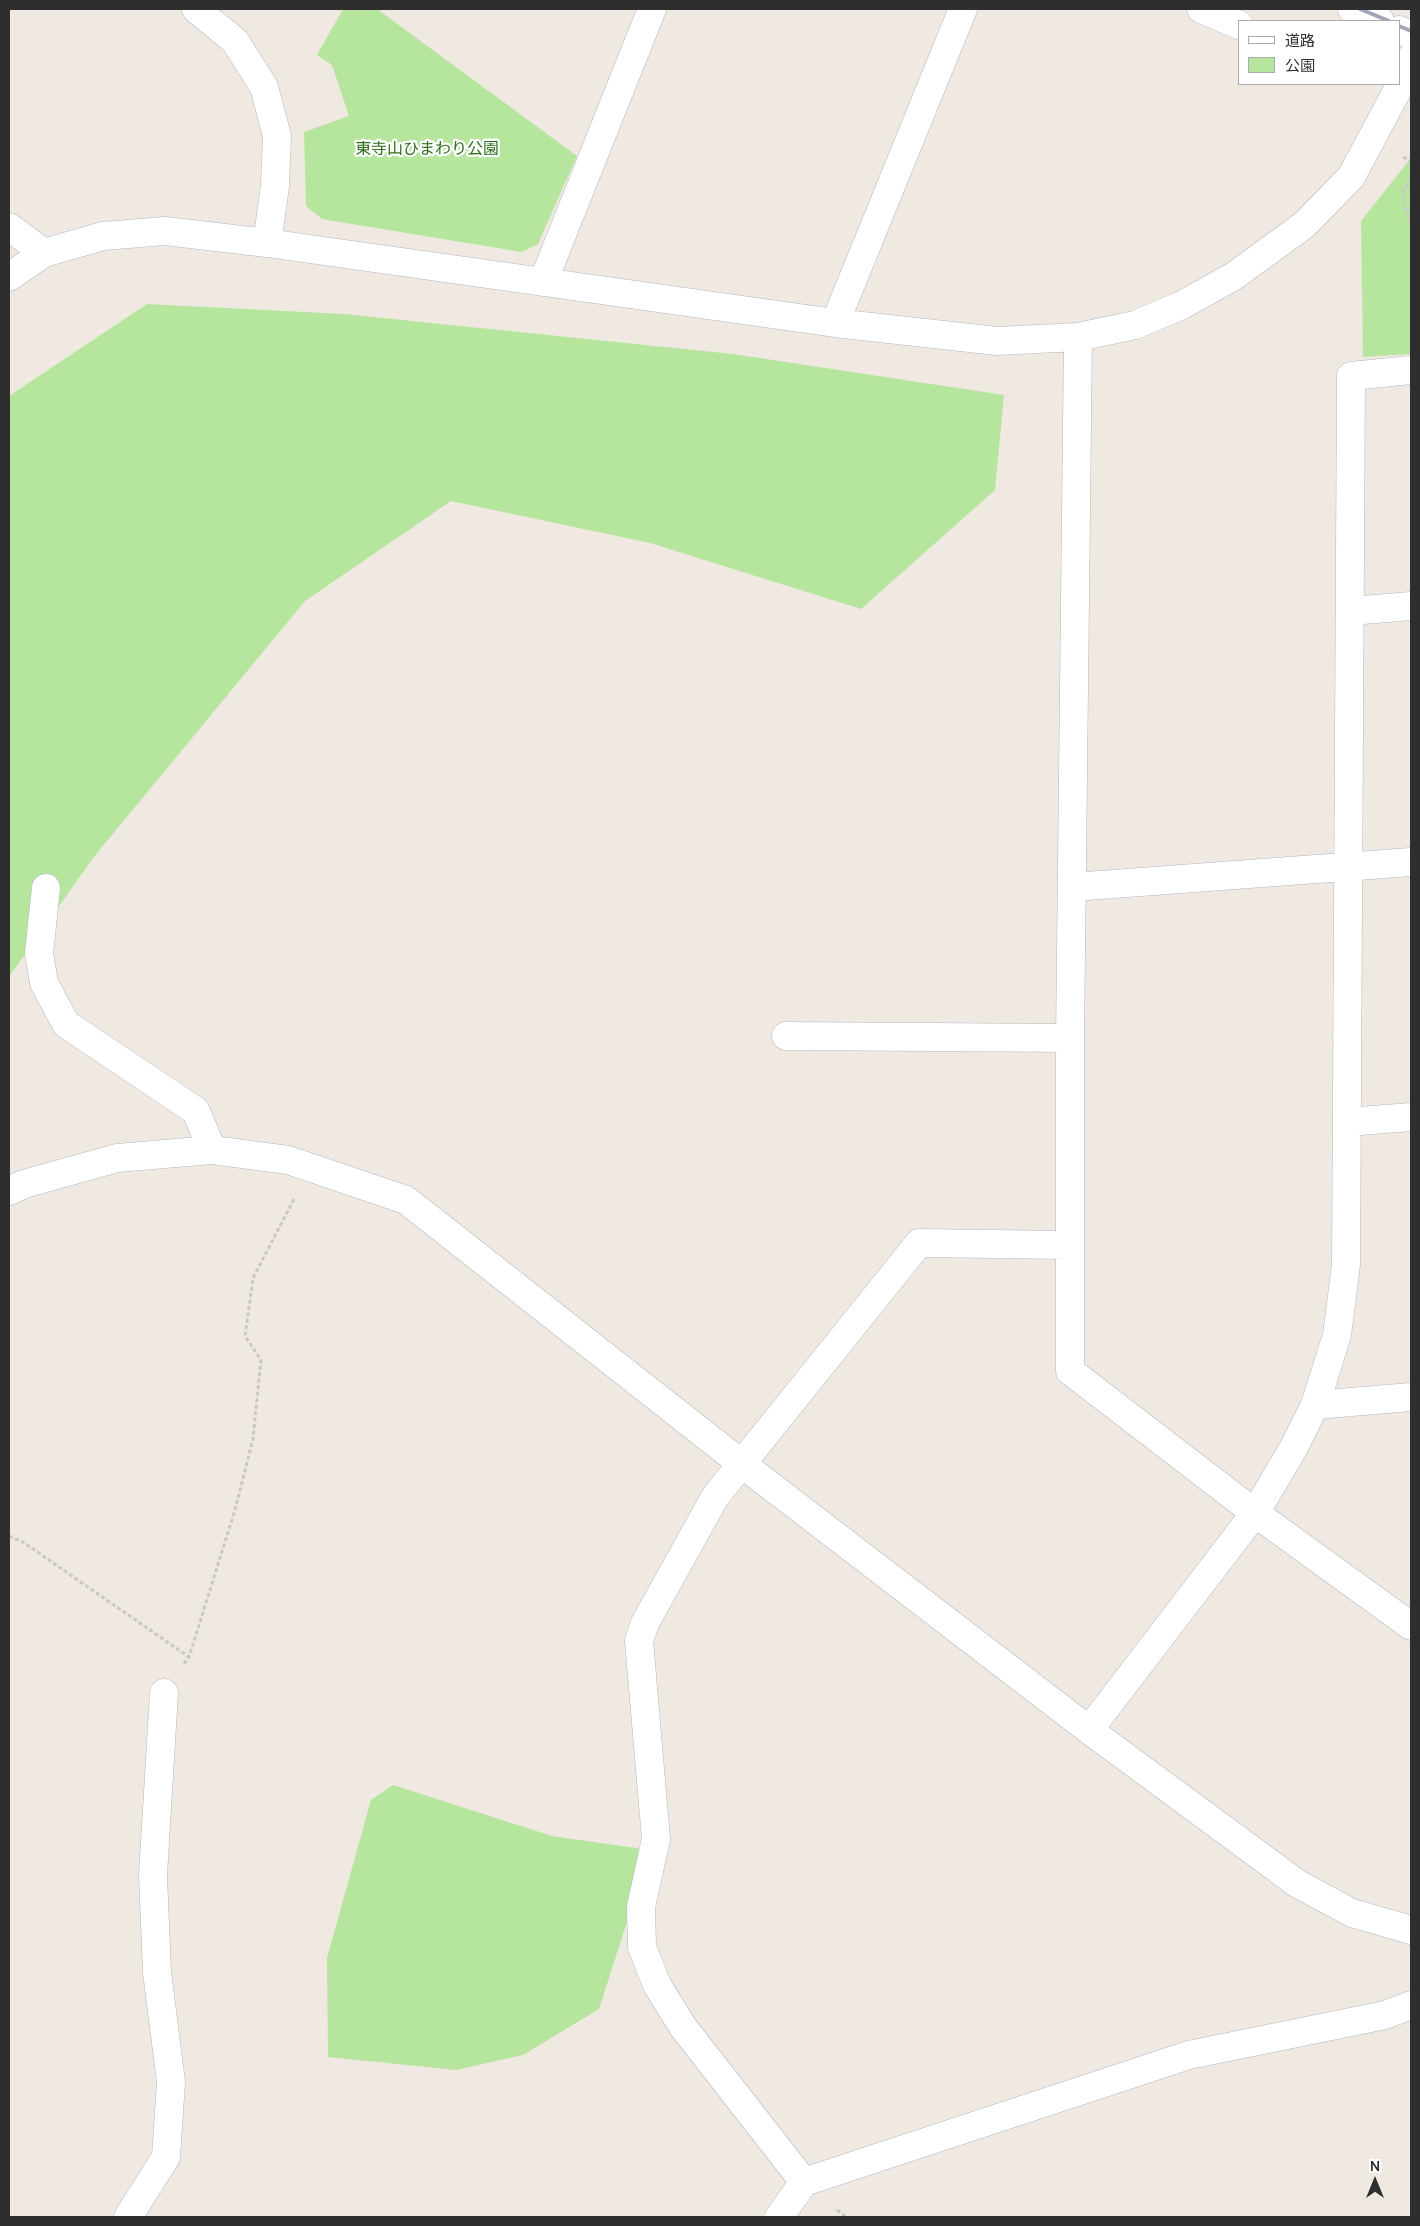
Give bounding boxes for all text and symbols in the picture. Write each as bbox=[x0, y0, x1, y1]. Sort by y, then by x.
legend bbox=[1238, 20, 1400, 85]
text: 道路 bbox=[1285, 30, 1315, 51]
text: 公園 bbox=[1285, 55, 1315, 76]
park label: 東寺山ひまわり公園 bbox=[355, 140, 499, 160]
north arrow bbox=[1350, 2156, 1400, 2206]
text: N bbox=[1370, 2156, 1380, 2175]

